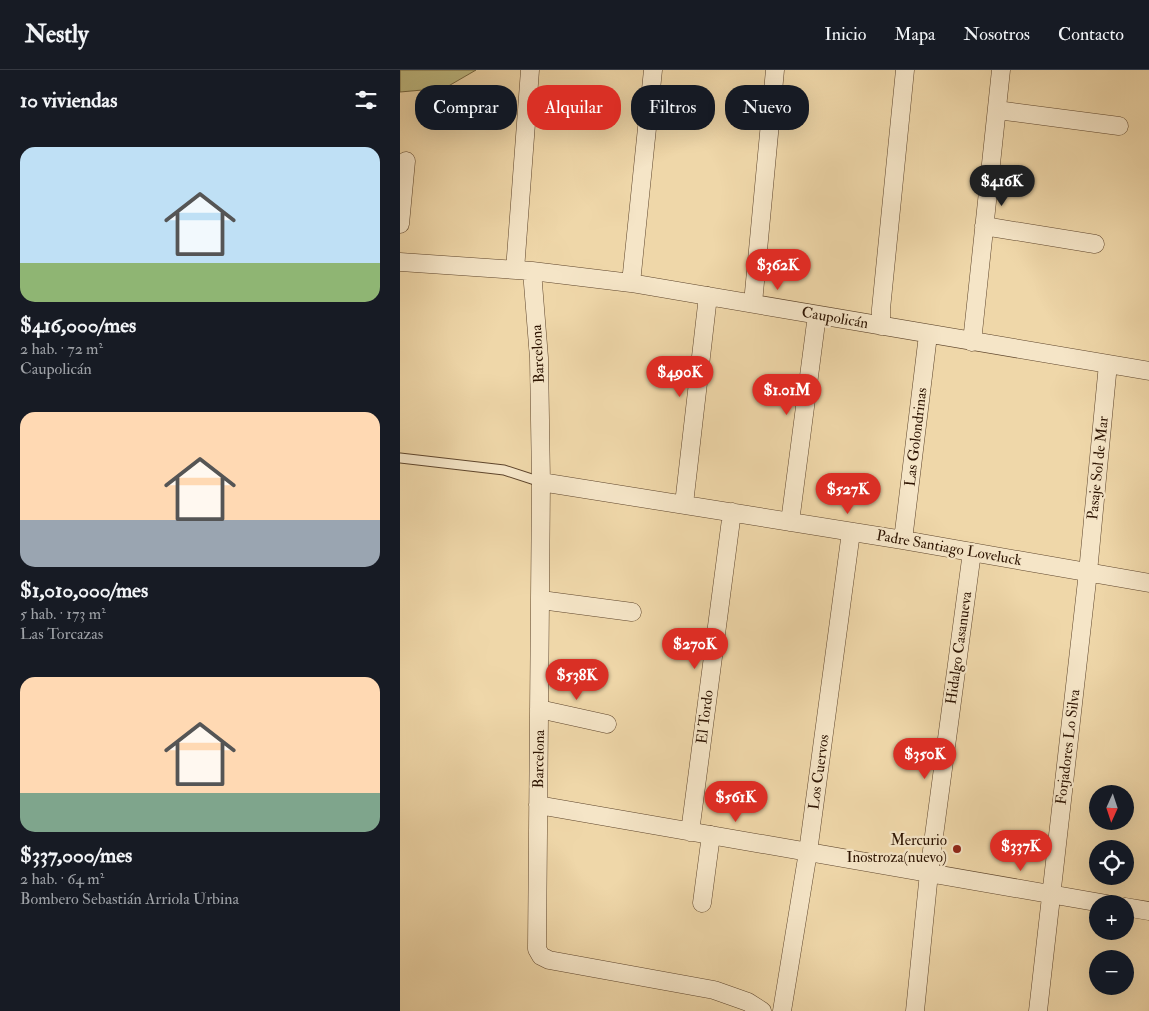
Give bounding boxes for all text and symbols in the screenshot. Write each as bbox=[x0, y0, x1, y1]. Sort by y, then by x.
text: Nestly bbox=[25, 19, 89, 50]
text: Inicio bbox=[824, 23, 866, 46]
text: Mapa bbox=[894, 23, 936, 46]
text: Nosotros bbox=[964, 23, 1030, 46]
text: Contacto bbox=[1058, 23, 1124, 46]
chip: Comprar bbox=[415, 85, 517, 130]
chip: Alquilar bbox=[527, 85, 621, 130]
chip: Filtros bbox=[631, 85, 715, 130]
chip: Nuevo bbox=[725, 85, 809, 130]
icon: filters bbox=[352, 86, 380, 114]
text: 10 viviendas bbox=[20, 87, 117, 114]
pin: $416K bbox=[967, 164, 1037, 207]
text: $416K bbox=[981, 171, 1023, 191]
icon: home bbox=[155, 179, 245, 269]
pin: $362K bbox=[743, 248, 813, 291]
text: $362K bbox=[757, 255, 799, 275]
street label: Caupolicán bbox=[800, 303, 870, 334]
text: $416,000/mes bbox=[20, 312, 136, 339]
street label: Barcelona bbox=[527, 323, 549, 384]
text: 2 hab. · 72 m² bbox=[20, 339, 103, 359]
pin: $490K bbox=[645, 356, 715, 398]
text: Caupolicán bbox=[20, 359, 92, 379]
text: $490K bbox=[657, 362, 703, 382]
pin: $1.01M bbox=[746, 374, 828, 416]
text: $1.01M bbox=[763, 380, 811, 400]
street label: Las Golondrinas bbox=[900, 386, 932, 488]
street label: Pasaje Sol de Mar bbox=[1083, 415, 1113, 521]
icon: home bbox=[155, 444, 245, 534]
pin: $527K bbox=[813, 472, 883, 515]
text: $527K bbox=[827, 479, 869, 499]
street label: Padre Santiago Loveluck bbox=[875, 526, 1023, 570]
text: $1,010,000/mes bbox=[20, 577, 148, 604]
street label: Hidalgo Casanueva bbox=[942, 589, 976, 706]
text: 5 hab. · 173 m² bbox=[20, 604, 106, 624]
text: Las Torcazas bbox=[20, 624, 103, 644]
pin: $270K bbox=[660, 628, 730, 670]
text: $270K bbox=[673, 634, 717, 654]
pin: $538K bbox=[542, 658, 612, 701]
text: $538K bbox=[557, 665, 597, 685]
street label: Forjadores Lo Silva bbox=[1051, 687, 1085, 806]
street label: El Tordo bbox=[692, 689, 718, 745]
icon: home bbox=[155, 709, 245, 799]
street label: Barcelona bbox=[529, 729, 549, 789]
street label: Los Cuervos bbox=[804, 733, 834, 811]
pin: $350K bbox=[890, 738, 960, 780]
text: $350K bbox=[904, 744, 946, 764]
pin: $561K bbox=[701, 780, 771, 823]
north arrow bbox=[1089, 785, 1134, 830]
map controls bbox=[1089, 785, 1134, 995]
text: $561K bbox=[716, 787, 756, 807]
pin: $337K bbox=[986, 830, 1056, 872]
place label: Mercurio Inostroza(nuevo) bbox=[846, 831, 947, 867]
text: $337K bbox=[1001, 836, 1041, 856]
button: locate bbox=[1089, 840, 1134, 885]
text: $337,000/mes bbox=[20, 842, 132, 869]
marker: Mercurio Inostroza(nuevo) bbox=[951, 843, 963, 855]
text: 2 hab. · 64 m² bbox=[20, 869, 104, 889]
text: Bombero Sebastián Arriola Urbina bbox=[20, 889, 239, 909]
button: + bbox=[1089, 895, 1134, 940]
button: − bbox=[1089, 950, 1134, 995]

